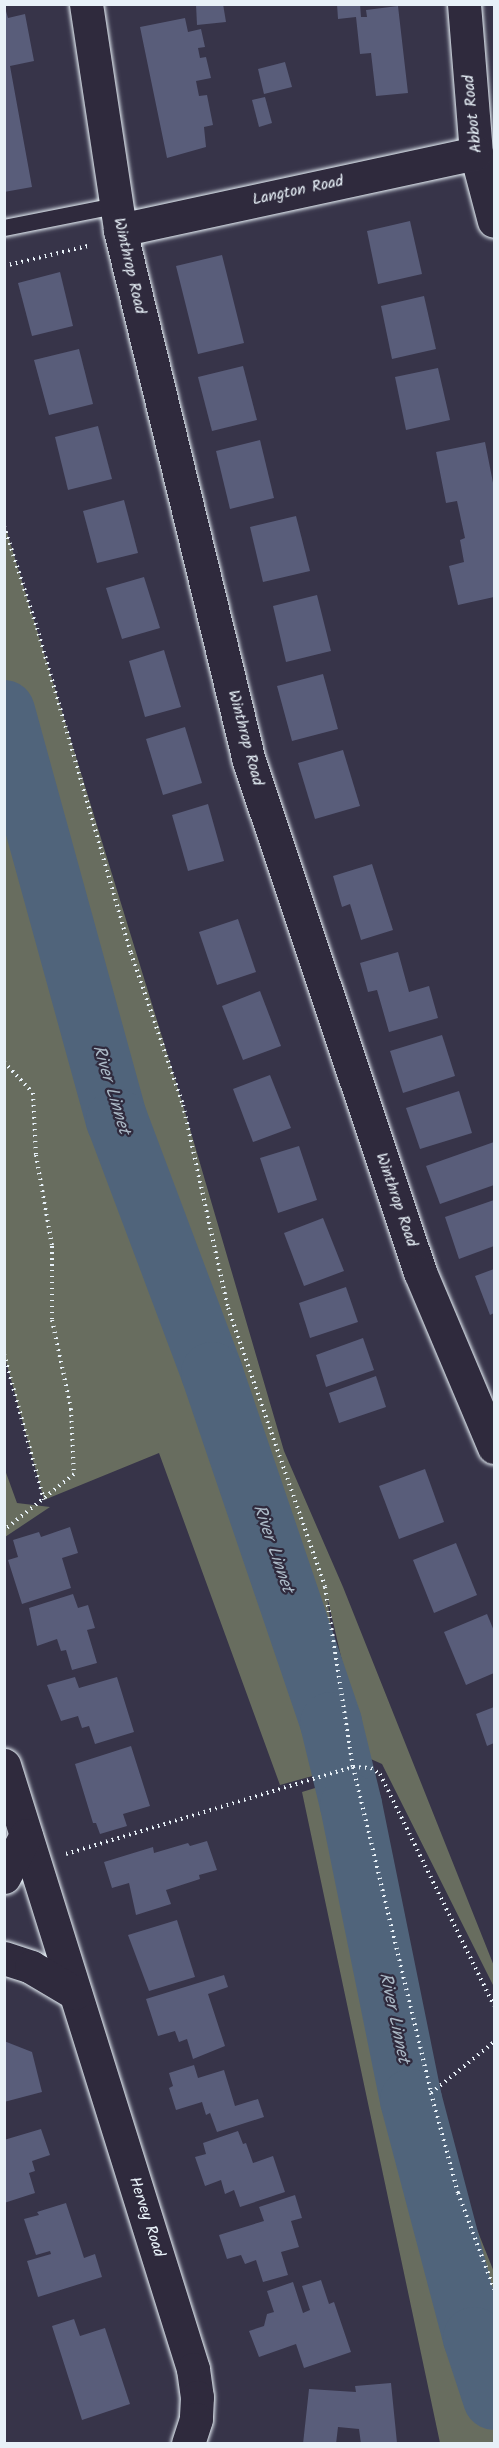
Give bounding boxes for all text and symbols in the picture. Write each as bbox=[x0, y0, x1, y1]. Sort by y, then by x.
street label: Abbot Road bbox=[459, 74, 487, 154]
street label: Langton Road bbox=[251, 172, 345, 210]
street label: Winthrop Road bbox=[109, 216, 149, 316]
street label: Winthrop Road bbox=[223, 688, 267, 788]
water label: River Linnet bbox=[86, 1043, 134, 1137]
street label: Winthrop Road bbox=[371, 1150, 421, 1250]
water label: River Linnet bbox=[247, 1502, 297, 1596]
water label: River Linnet bbox=[373, 1971, 413, 2065]
street label: Hervey Road bbox=[124, 2174, 168, 2260]

